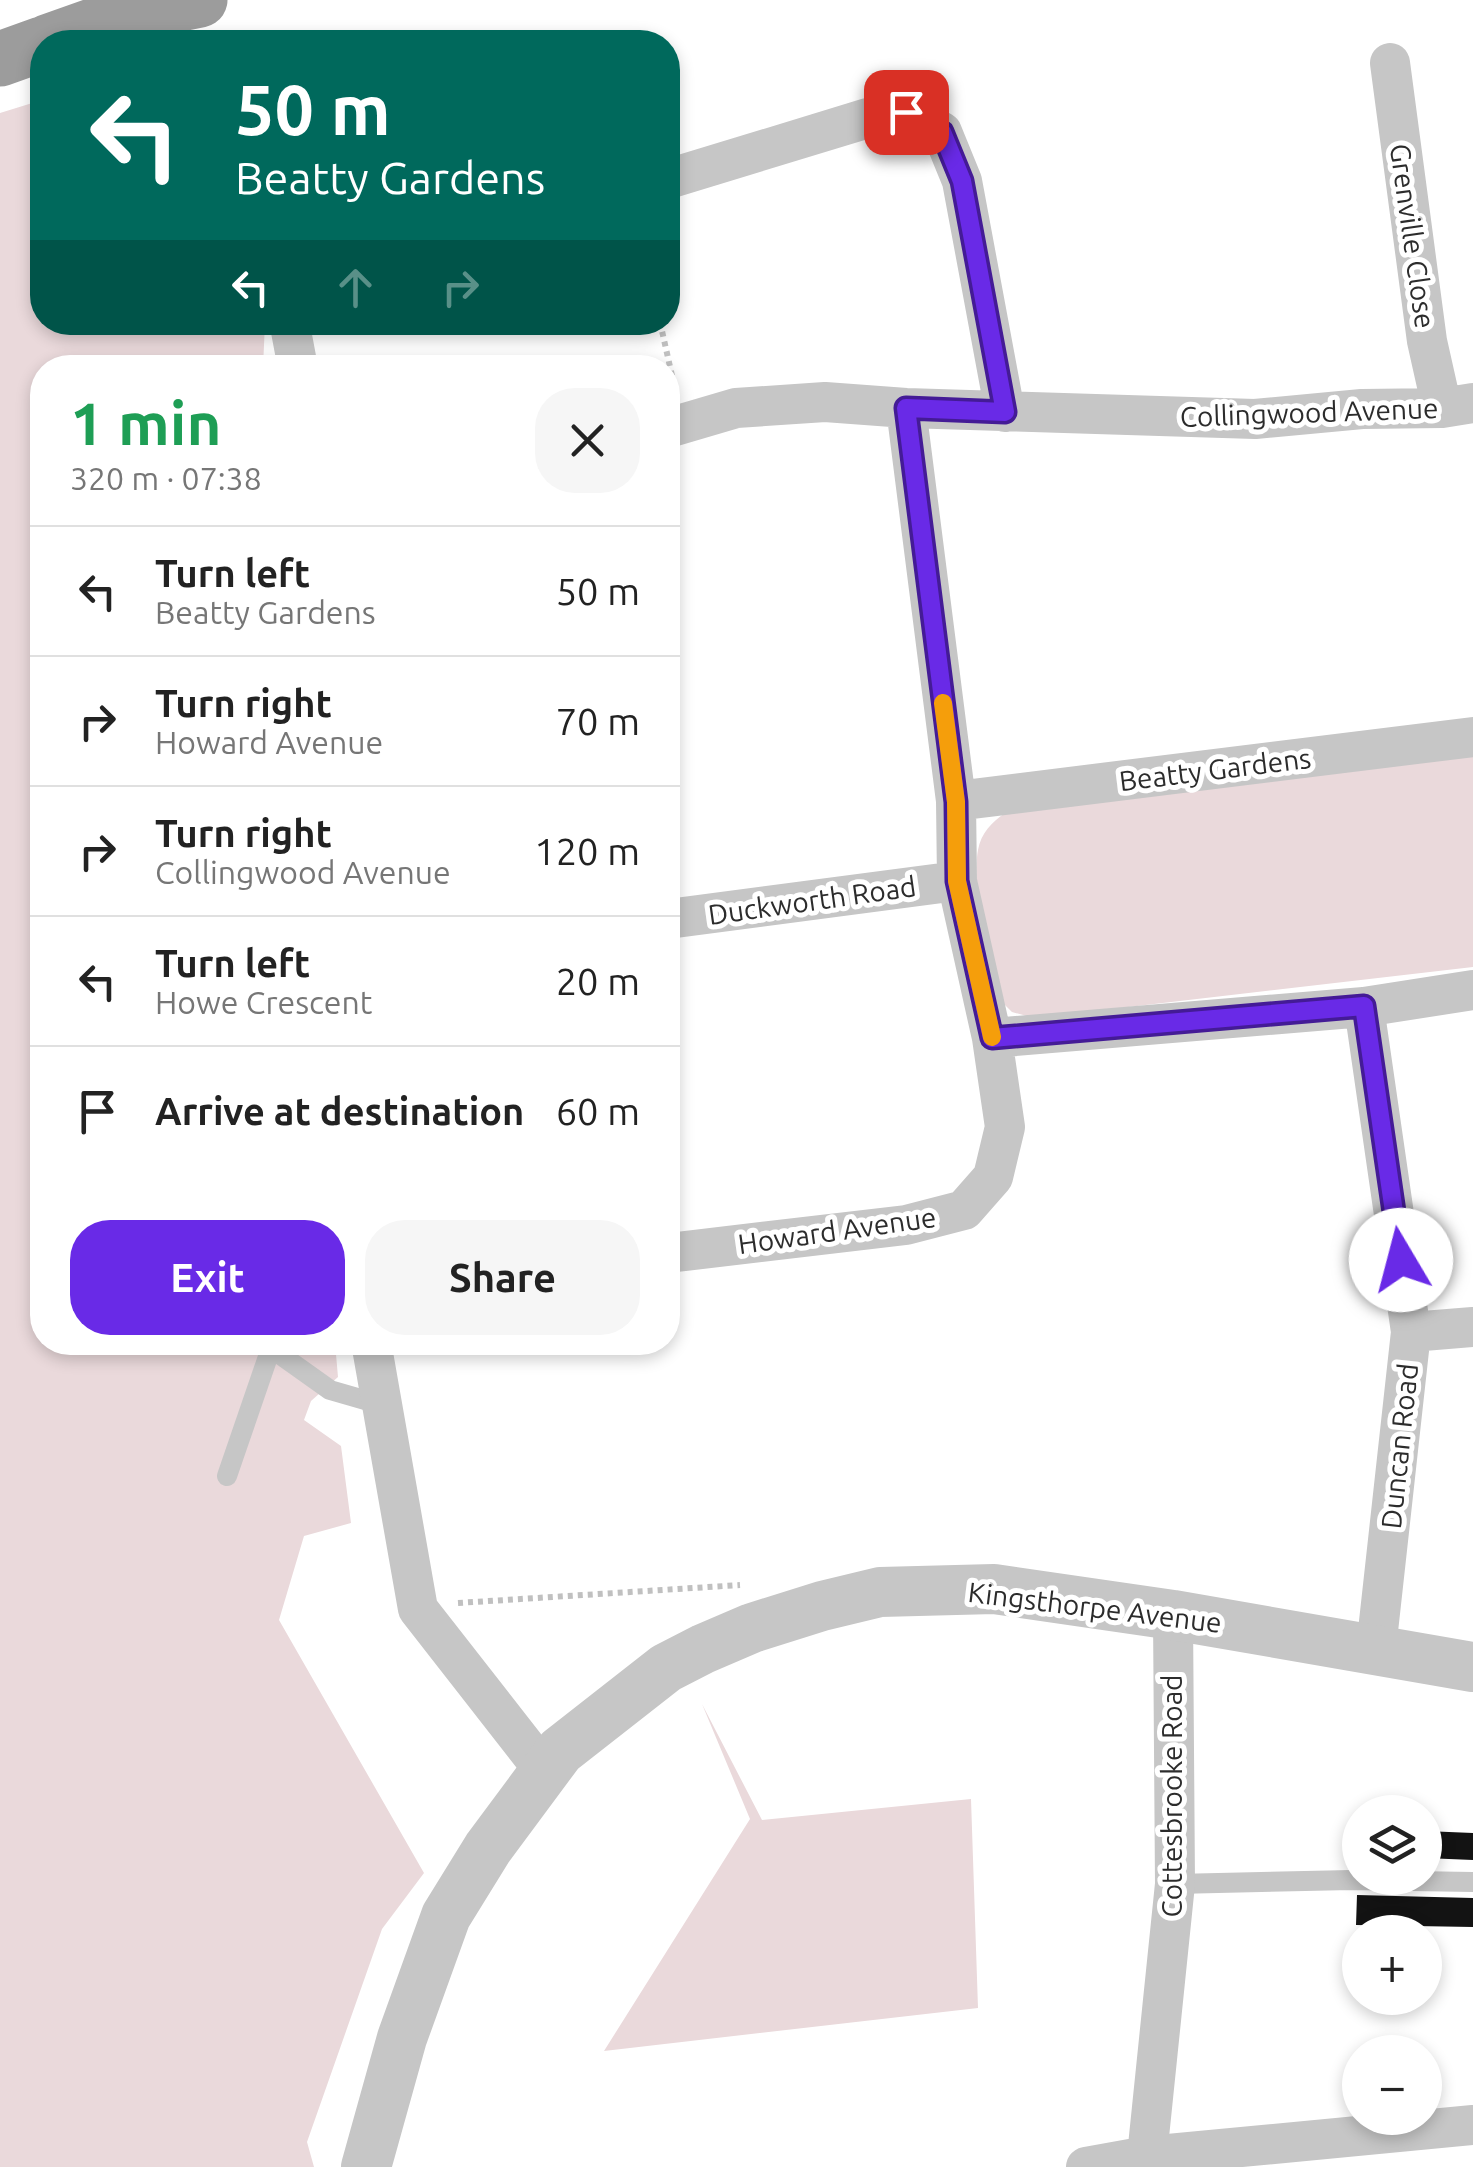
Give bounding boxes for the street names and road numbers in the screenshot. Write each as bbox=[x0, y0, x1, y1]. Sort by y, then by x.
street label: Grenville Close bbox=[1385, 142, 1441, 330]
street label: Collingwood Avenue bbox=[1179, 392, 1439, 432]
street label: Beatty Gardens bbox=[1117, 742, 1313, 796]
street label: Duckworth Road bbox=[706, 870, 918, 930]
street label: Howard Avenue bbox=[736, 1201, 938, 1259]
street label: Duncan Road bbox=[1375, 1362, 1423, 1530]
street label: Kingsthorpe Avenue bbox=[966, 1576, 1224, 1638]
street label: Cottesbrooke Road bbox=[1156, 1675, 1187, 1917]

